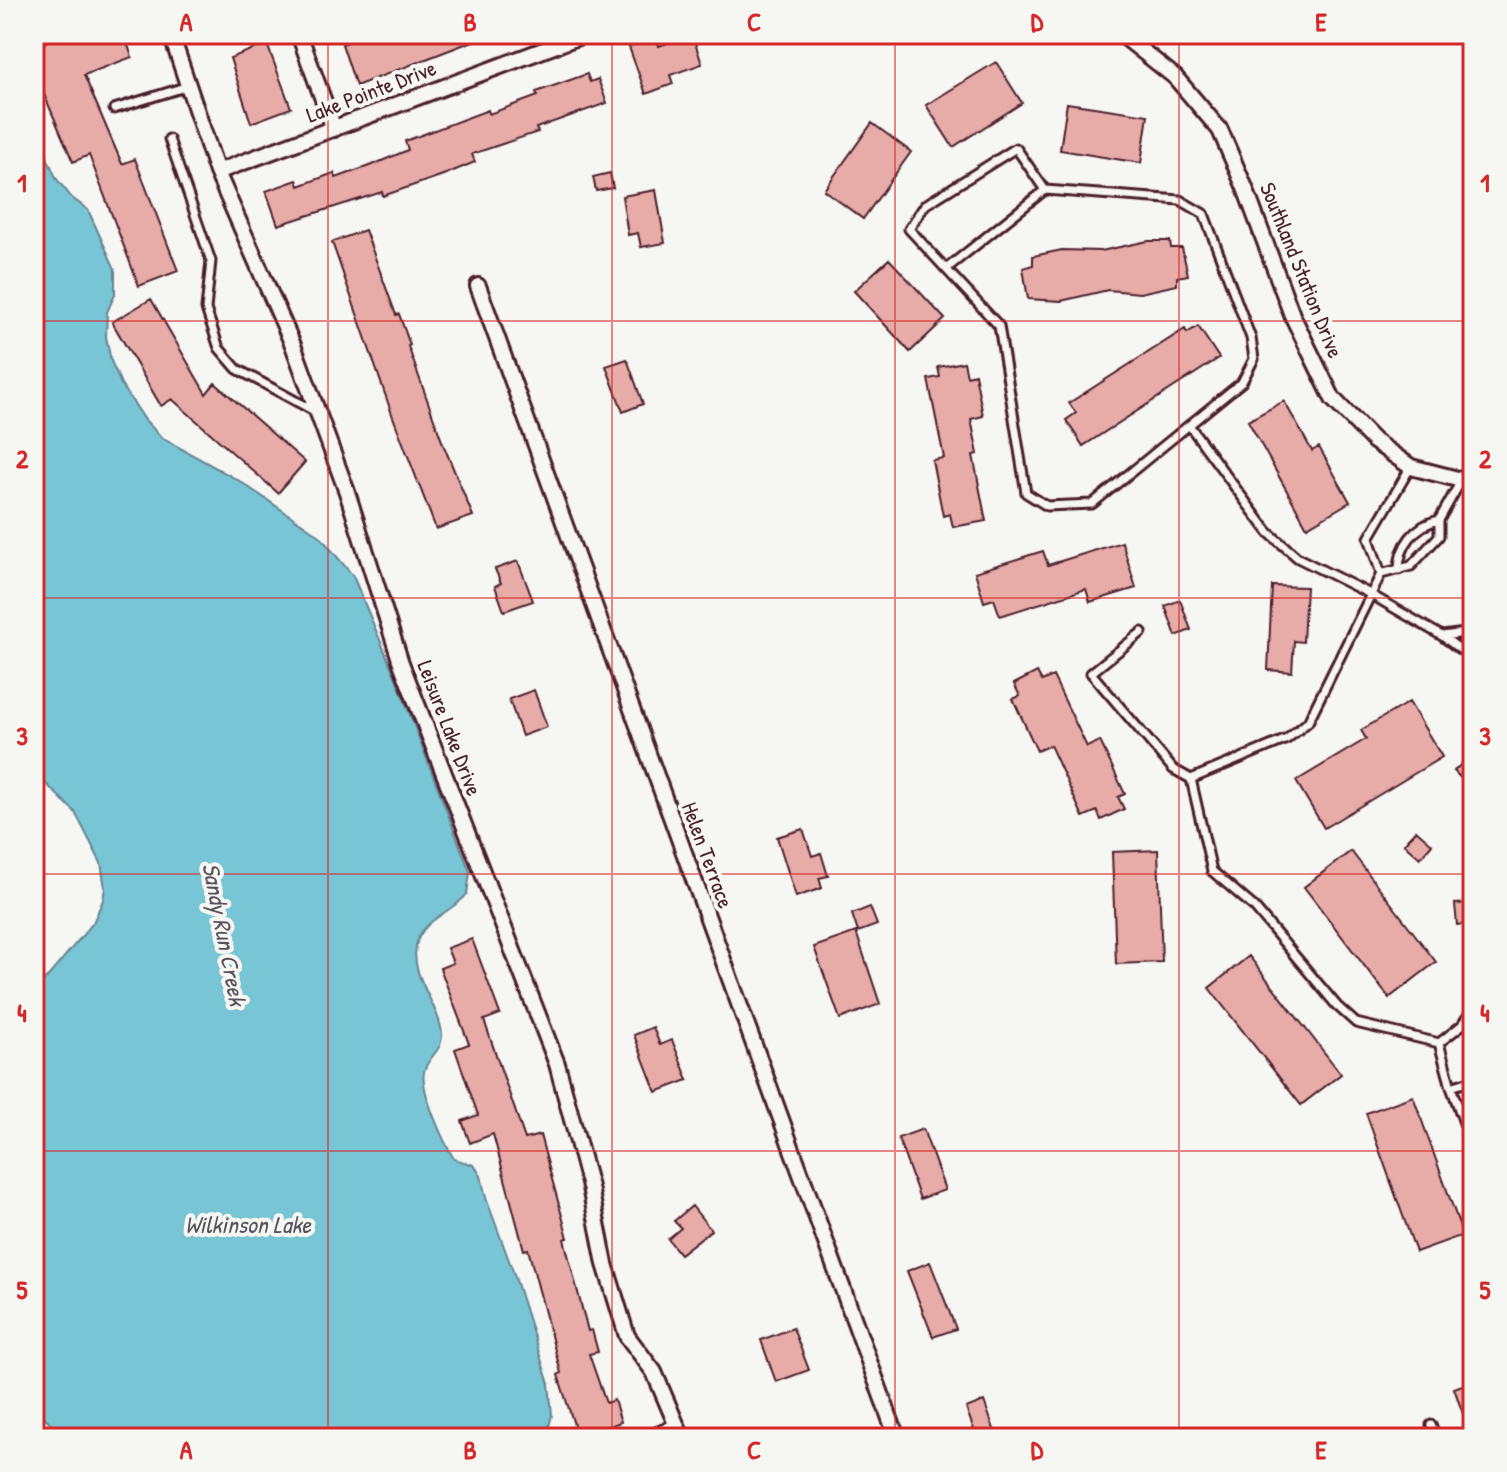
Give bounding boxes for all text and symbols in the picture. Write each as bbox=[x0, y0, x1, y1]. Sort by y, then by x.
text: A bbox=[180, 4, 193, 39]
text: B bbox=[463, 4, 477, 39]
text: C bbox=[747, 4, 761, 39]
text: D bbox=[1031, 4, 1044, 39]
text: E bbox=[1315, 4, 1327, 39]
street label: Lake Pointe Drive bbox=[302, 52, 440, 130]
text: 1 bbox=[17, 165, 27, 200]
text: 1 bbox=[1480, 165, 1490, 200]
street label: Southland Station Drive bbox=[1253, 178, 1351, 362]
text: 2 bbox=[16, 441, 29, 476]
text: 2 bbox=[1479, 441, 1492, 476]
street label: Leisure Lake Drive bbox=[410, 656, 490, 800]
text: 3 bbox=[16, 718, 28, 753]
text: 3 bbox=[1479, 718, 1491, 753]
street label: Helen Terrace bbox=[675, 798, 741, 912]
water label: Sandy Run Creek bbox=[195, 860, 255, 1010]
text: 4 bbox=[17, 995, 27, 1030]
text: 4 bbox=[1480, 995, 1490, 1030]
water label: Wilkinson Lake bbox=[185, 1208, 312, 1240]
text: 5 bbox=[17, 1272, 28, 1307]
text: 5 bbox=[1480, 1272, 1491, 1307]
text: A bbox=[180, 1432, 193, 1467]
text: B bbox=[463, 1432, 477, 1467]
text: C bbox=[747, 1432, 761, 1467]
text: D bbox=[1031, 1432, 1044, 1467]
text: E bbox=[1315, 1432, 1327, 1467]

